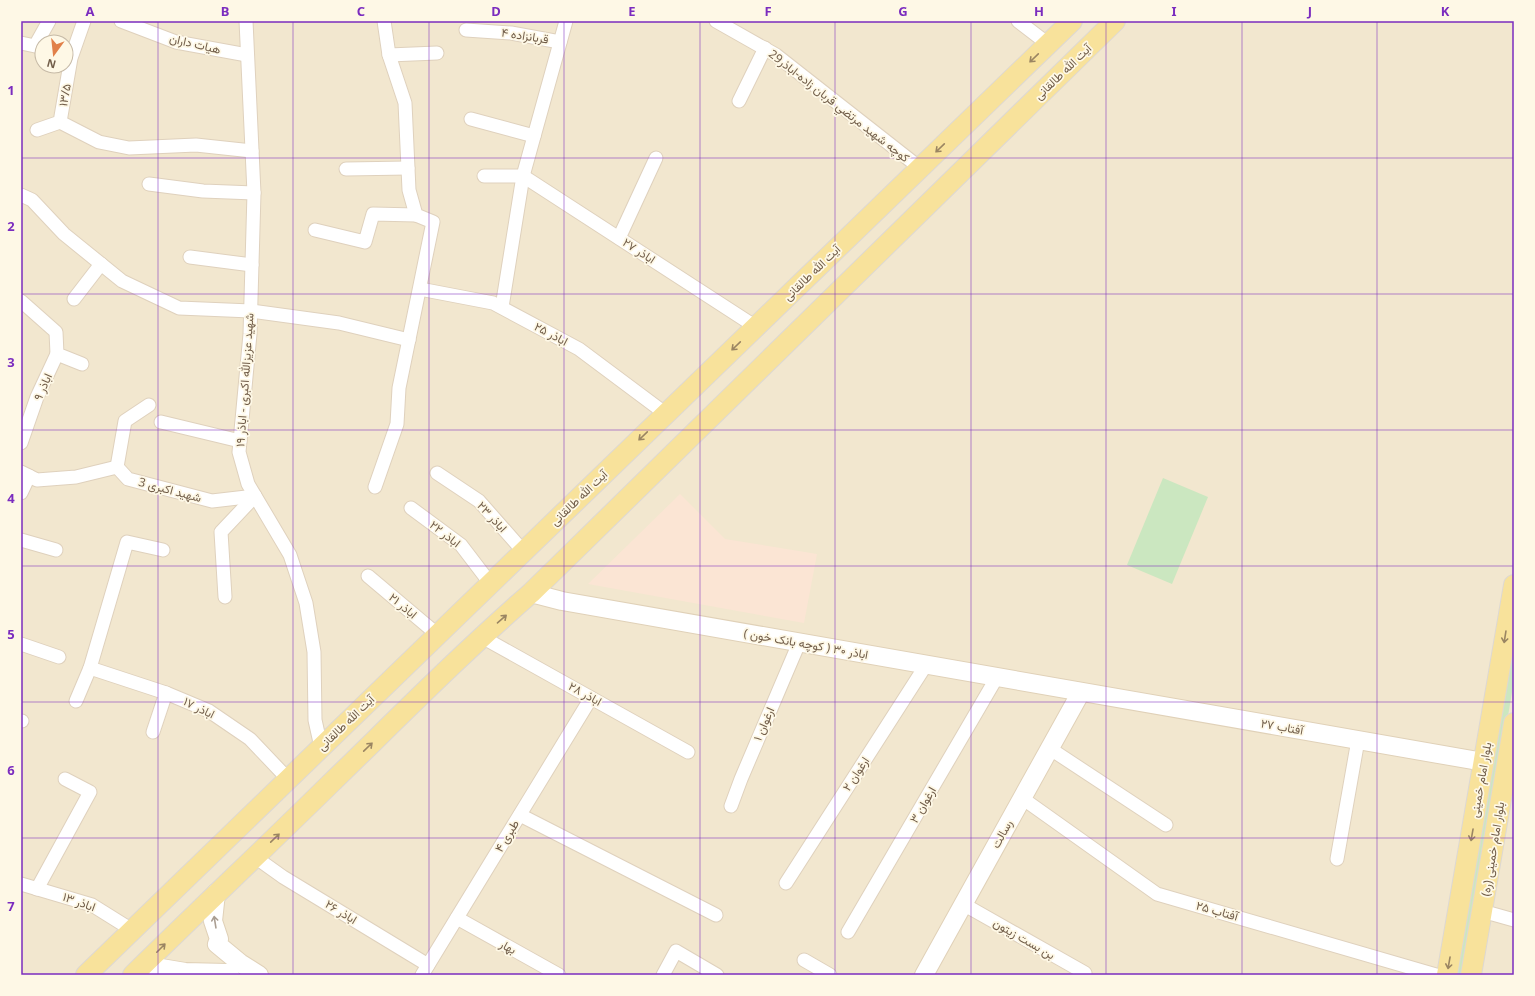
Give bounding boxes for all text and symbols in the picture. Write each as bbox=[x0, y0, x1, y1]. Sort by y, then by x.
text: A bbox=[86, 2, 95, 20]
text: B bbox=[221, 2, 229, 20]
text: C bbox=[357, 2, 365, 20]
text: D bbox=[491, 2, 501, 20]
text: E bbox=[628, 2, 636, 20]
text: F bbox=[764, 2, 772, 20]
text: G bbox=[898, 2, 908, 20]
text: H bbox=[1034, 2, 1044, 20]
text: I bbox=[1171, 2, 1177, 20]
text: J bbox=[1307, 2, 1312, 20]
text: K bbox=[1441, 2, 1450, 20]
street label: قربانزاده ۴ bbox=[500, 23, 550, 48]
street label: هیات داران bbox=[168, 29, 222, 58]
north arrow bbox=[34, 34, 74, 74]
street label: آیت الله طالقانی bbox=[1030, 39, 1096, 103]
street label: كوچه شهيد مرتضي قربان زاده-اباذر29 bbox=[764, 45, 913, 168]
one-way arrow bbox=[1029, 53, 1039, 63]
text: N bbox=[45, 56, 58, 73]
text: 1 bbox=[7, 81, 15, 99]
street label: ۱۳/۵ bbox=[54, 82, 75, 108]
one-way arrow bbox=[935, 143, 945, 153]
text: 2 bbox=[7, 217, 15, 235]
street label: اباذر ۲۷ bbox=[620, 234, 659, 267]
street label: آیت الله طالقانی bbox=[779, 240, 845, 304]
street label: شهید عزیزالله اکبری - اباذر ۱۹ bbox=[231, 312, 258, 448]
street label: اباذر ۲۵ bbox=[531, 318, 571, 349]
one-way arrow bbox=[731, 341, 741, 351]
text: 3 bbox=[7, 353, 15, 371]
street label: اباذر ۹ bbox=[29, 370, 56, 403]
one-way arrow bbox=[638, 431, 648, 441]
street label: آیت الله طالقانی bbox=[546, 465, 612, 529]
street label: شهید اکبری 3 bbox=[137, 473, 204, 506]
text: 4 bbox=[7, 489, 15, 507]
street label: اباذر ۲۳ bbox=[474, 497, 511, 536]
street label: اباذر ۲۲ bbox=[426, 516, 464, 551]
street label: اباذر ۲۱ bbox=[386, 589, 421, 622]
one-way arrow bbox=[497, 614, 507, 623]
street label: اباذر ۳۰ ( کوچه بانک خون ) bbox=[743, 624, 870, 663]
text: 5 bbox=[7, 625, 15, 643]
one-way arrow bbox=[1501, 631, 1509, 644]
street label: اباذر ۲۸ bbox=[565, 677, 605, 710]
street label: آیت الله طالقانی bbox=[313, 690, 379, 754]
street label: اباذر ۱۷ bbox=[181, 693, 218, 722]
street label: ارغوان ۱ bbox=[749, 704, 778, 743]
street label: آفتاب ۲۷ bbox=[1259, 714, 1306, 739]
street label: بلوار امام خمینی bbox=[1466, 741, 1496, 819]
one-way arrow bbox=[363, 743, 373, 752]
street label: ارغوان ۲ bbox=[838, 753, 873, 794]
text: 6 bbox=[7, 761, 15, 779]
street label: ارغوان ۳ bbox=[905, 783, 940, 826]
street label: بلوار امام خمینی (ره) bbox=[1477, 800, 1508, 897]
street label: طبری ۴ bbox=[490, 816, 523, 855]
street label: رسالت bbox=[987, 816, 1016, 851]
one-way arrow bbox=[1468, 828, 1476, 841]
one-way arrow bbox=[270, 833, 280, 843]
street label: اباذر ۱۳ bbox=[60, 888, 98, 915]
street label: اباذر ۲۶ bbox=[322, 895, 360, 928]
street label: آفتاب ۲۵ bbox=[1194, 896, 1241, 925]
text: 7 bbox=[7, 897, 15, 915]
street label: بن بست زیتون bbox=[990, 914, 1058, 963]
one-way arrow bbox=[210, 916, 218, 929]
street label: بهار bbox=[496, 935, 520, 958]
one-way arrow bbox=[156, 943, 166, 952]
one-way arrow bbox=[1445, 956, 1453, 969]

